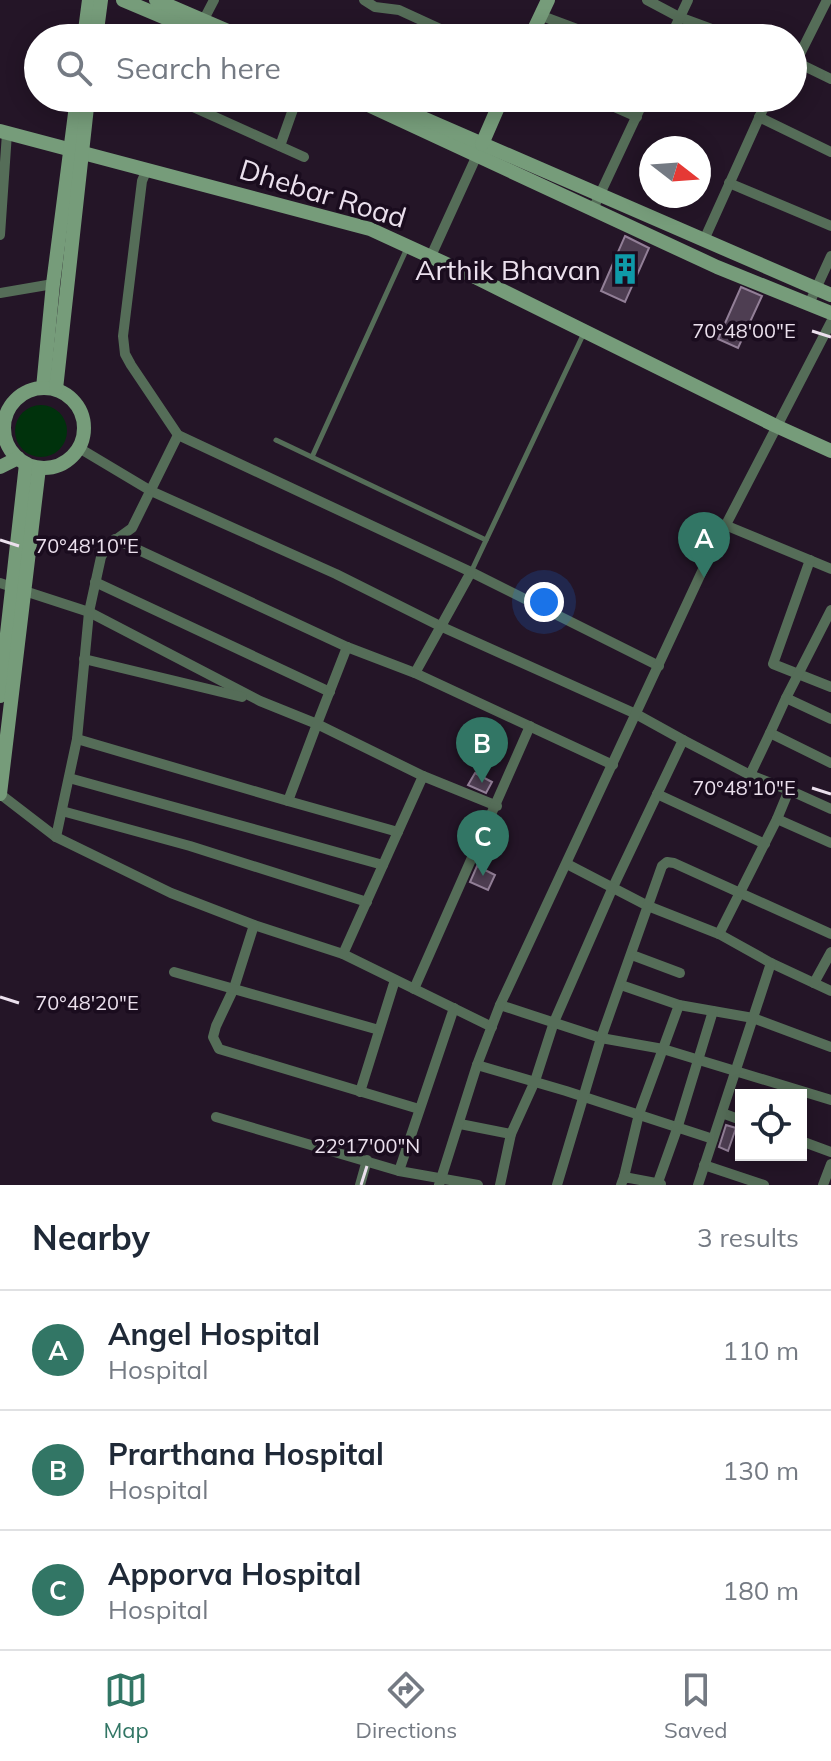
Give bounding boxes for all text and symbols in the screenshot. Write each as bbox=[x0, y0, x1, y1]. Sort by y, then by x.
search box bbox=[24, 24, 807, 112]
icon: search bbox=[52, 46, 96, 90]
text: Search here bbox=[116, 49, 281, 87]
north arrow bbox=[639, 136, 711, 208]
street label: Dhebar Road bbox=[236, 151, 410, 235]
place label: Arthik Bhavan bbox=[415, 252, 601, 287]
building icon: Arthik Bhavan bbox=[608, 252, 642, 286]
text: 70°48'00"E bbox=[692, 318, 796, 343]
pin: A bbox=[678, 512, 730, 578]
text: 70°48'10"E bbox=[35, 533, 139, 558]
your location bbox=[524, 582, 564, 622]
pin: B bbox=[456, 717, 508, 783]
text: 70°48'10"E bbox=[692, 775, 796, 800]
pin: C bbox=[457, 810, 509, 876]
text: 70°48'20"E bbox=[35, 990, 139, 1015]
map controls bbox=[735, 1089, 807, 1161]
button: locate bbox=[735, 1089, 807, 1161]
text: 22°17'00"N bbox=[314, 1133, 420, 1158]
text: Nearby bbox=[32, 1216, 150, 1259]
text: 3 results bbox=[697, 1221, 799, 1254]
text: Angel Hospital bbox=[108, 1315, 320, 1353]
text: A bbox=[48, 1334, 68, 1367]
text: 110 m bbox=[723, 1334, 799, 1367]
text: Hospital bbox=[108, 1353, 208, 1386]
text: Prarthana Hospital bbox=[108, 1435, 384, 1473]
text: B bbox=[49, 1454, 67, 1487]
text: 130 m bbox=[723, 1454, 799, 1487]
text: Hospital bbox=[108, 1473, 208, 1506]
text: Apporva Hospital bbox=[108, 1555, 361, 1593]
text: C bbox=[49, 1574, 67, 1607]
text: 180 m bbox=[723, 1574, 799, 1607]
text: Hospital bbox=[108, 1593, 208, 1626]
tab: Map bbox=[103, 1668, 149, 1744]
tab: Directions bbox=[356, 1668, 457, 1744]
tab: Saved bbox=[664, 1668, 728, 1744]

